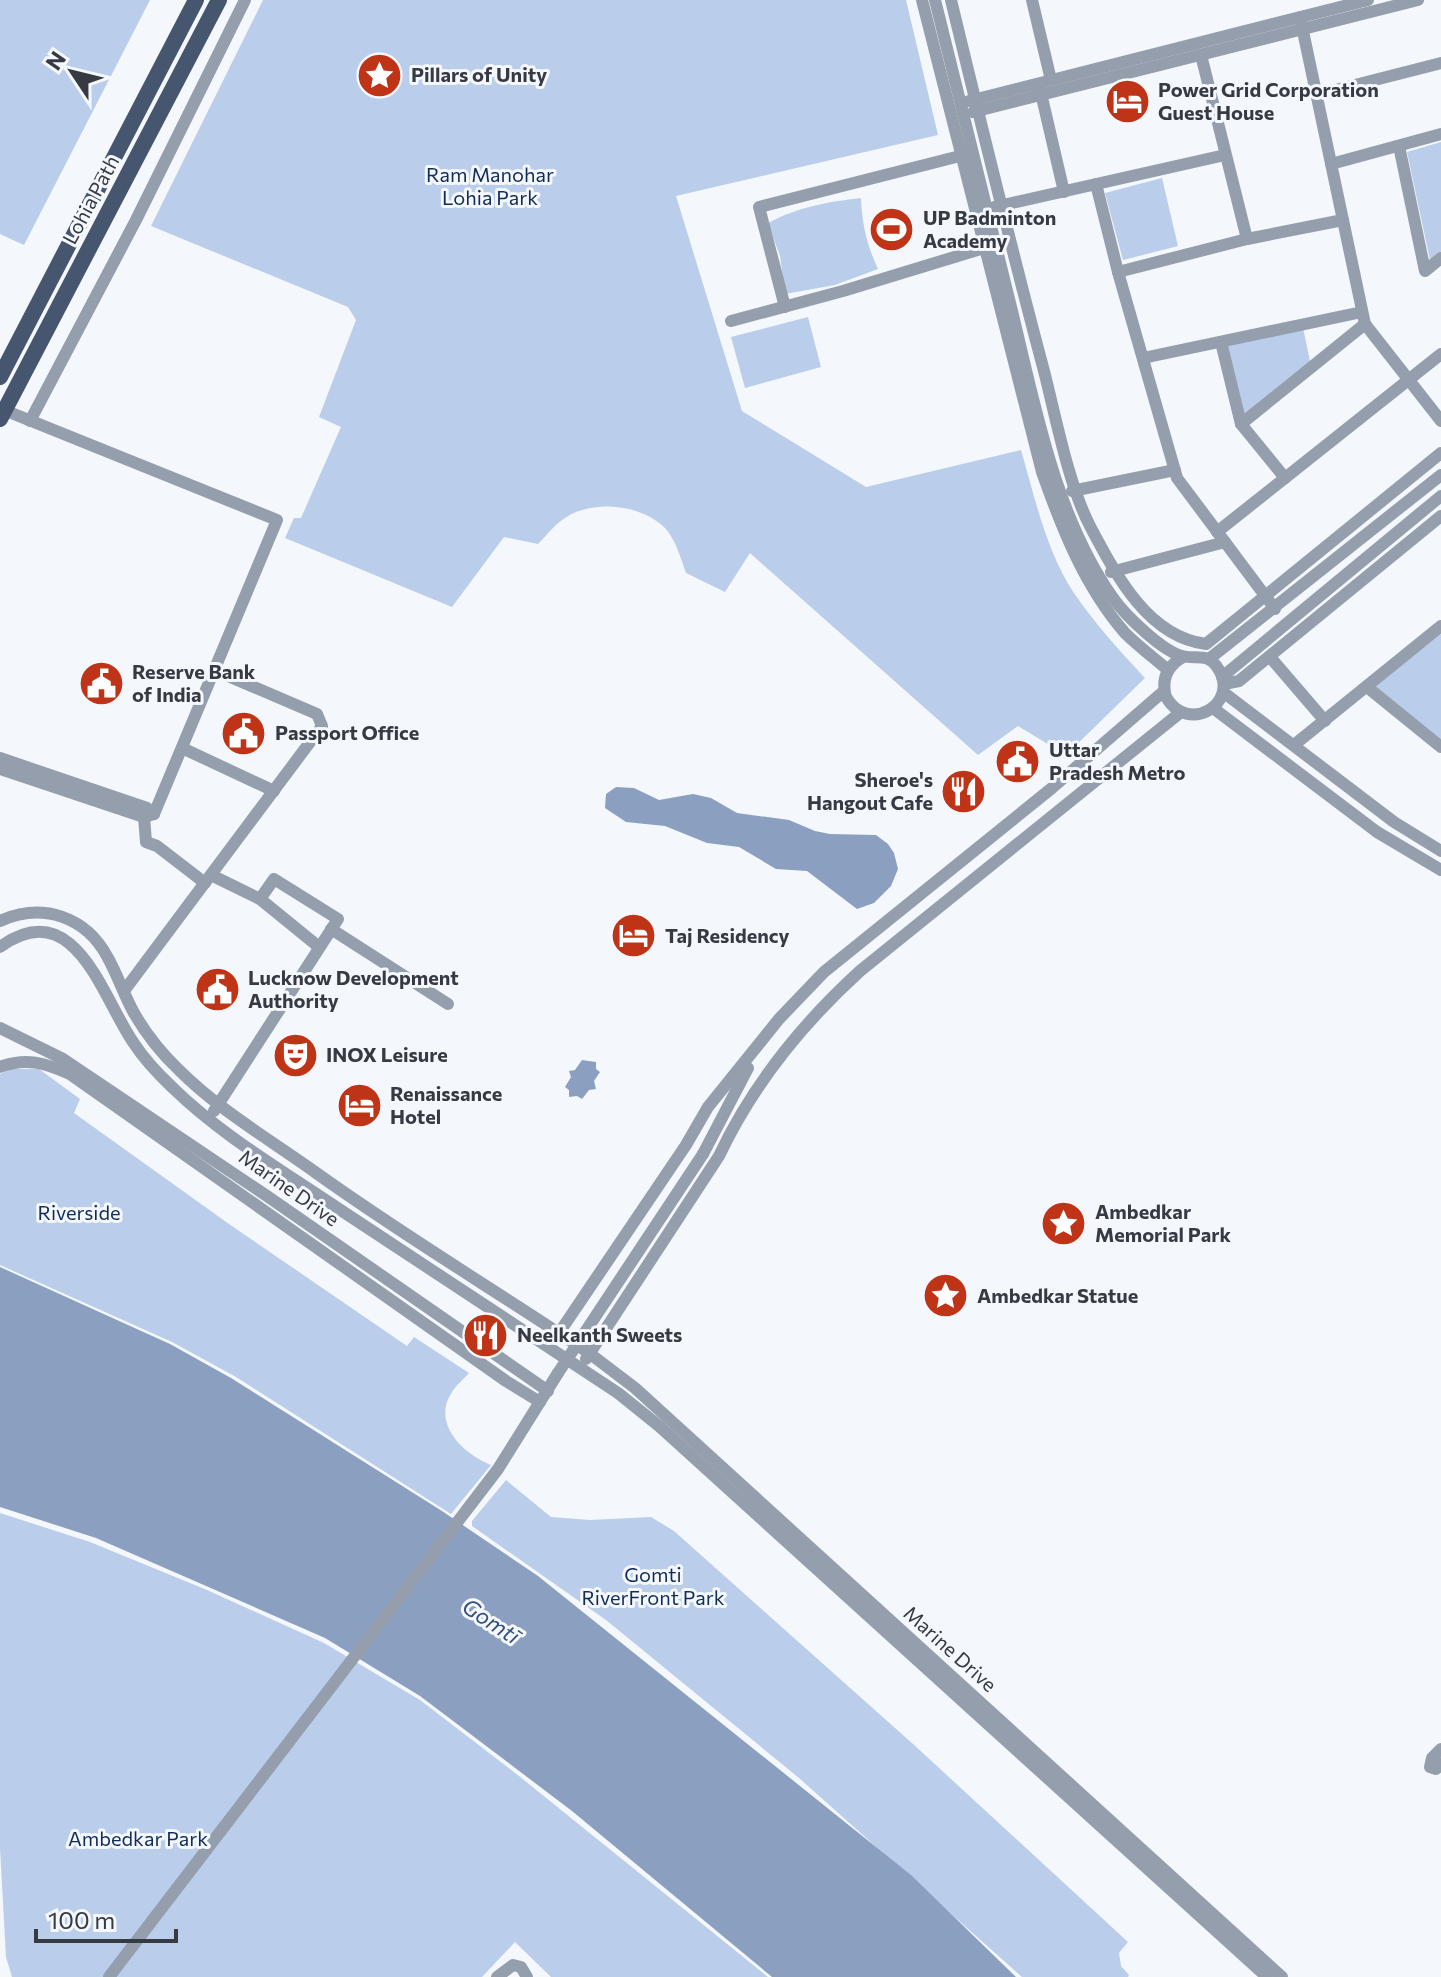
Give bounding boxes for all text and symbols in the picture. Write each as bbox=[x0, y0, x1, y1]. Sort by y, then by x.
north arrow bbox=[32, 32, 112, 112]
text: N bbox=[39, 46, 71, 75]
place icon: Pillars of Unity bbox=[356, 51, 404, 99]
place label: Pillars of Unity bbox=[411, 62, 547, 86]
hotel icon: Power Grid Corporation Guest House bbox=[1103, 77, 1151, 125]
place label: Power Grid Corporation Guest House bbox=[1158, 77, 1379, 124]
street label: Lohia Path bbox=[57, 151, 123, 248]
park label: Ram Manohar Lohia Park bbox=[426, 162, 554, 209]
sports icon: UP Badminton Academy bbox=[868, 205, 916, 253]
place label: UP Badminton Academy bbox=[923, 205, 1056, 252]
public building icon: Reserve Bank of India bbox=[77, 659, 125, 707]
place label: Reserve Bank of India bbox=[132, 659, 256, 706]
public building icon: Passport Office bbox=[220, 709, 268, 757]
place label: Passport Office bbox=[275, 720, 419, 744]
place label: Uttar Pradesh Metro bbox=[1049, 737, 1186, 784]
public building icon: Uttar Pradesh Metro bbox=[994, 738, 1042, 786]
place label: Sheroe's Hangout Cafe bbox=[807, 767, 933, 814]
restaurant icon: Sheroe's Hangout Cafe bbox=[940, 767, 988, 815]
hotel icon: Taj Residency bbox=[610, 912, 658, 960]
place label: Taj Residency bbox=[665, 923, 789, 947]
place label: Lucknow Development Authority bbox=[248, 965, 459, 1012]
public building icon: Lucknow Development Authority bbox=[193, 966, 241, 1014]
theatre icon: INOX Leisure bbox=[271, 1031, 319, 1079]
place label: INOX Leisure bbox=[326, 1042, 448, 1066]
hotel icon: Renaissance Hotel bbox=[335, 1081, 383, 1129]
place label: Renaissance Hotel bbox=[390, 1081, 502, 1128]
street label: Marine Drive bbox=[235, 1144, 344, 1230]
place label: Ambedkar Memorial Park bbox=[1095, 1199, 1231, 1246]
park label: Riverside bbox=[38, 1200, 120, 1224]
place icon: Ambedkar Memorial Park bbox=[1040, 1200, 1088, 1248]
place icon: Ambedkar Statue bbox=[922, 1272, 970, 1320]
place label: Ambedkar Statue bbox=[977, 1283, 1138, 1307]
restaurant icon: Neelkanth Sweets bbox=[462, 1311, 510, 1359]
place label: Neelkanth Sweets bbox=[517, 1322, 682, 1346]
park label: Gomti RiverFront Park bbox=[581, 1562, 725, 1609]
water label: Gomtī bbox=[457, 1592, 527, 1650]
street label: Marine Drive bbox=[899, 1600, 1002, 1696]
park label: Ambedkar Park bbox=[68, 1826, 208, 1850]
scale bar bbox=[36, 1893, 176, 1943]
text: 100 m bbox=[48, 1905, 115, 1934]

